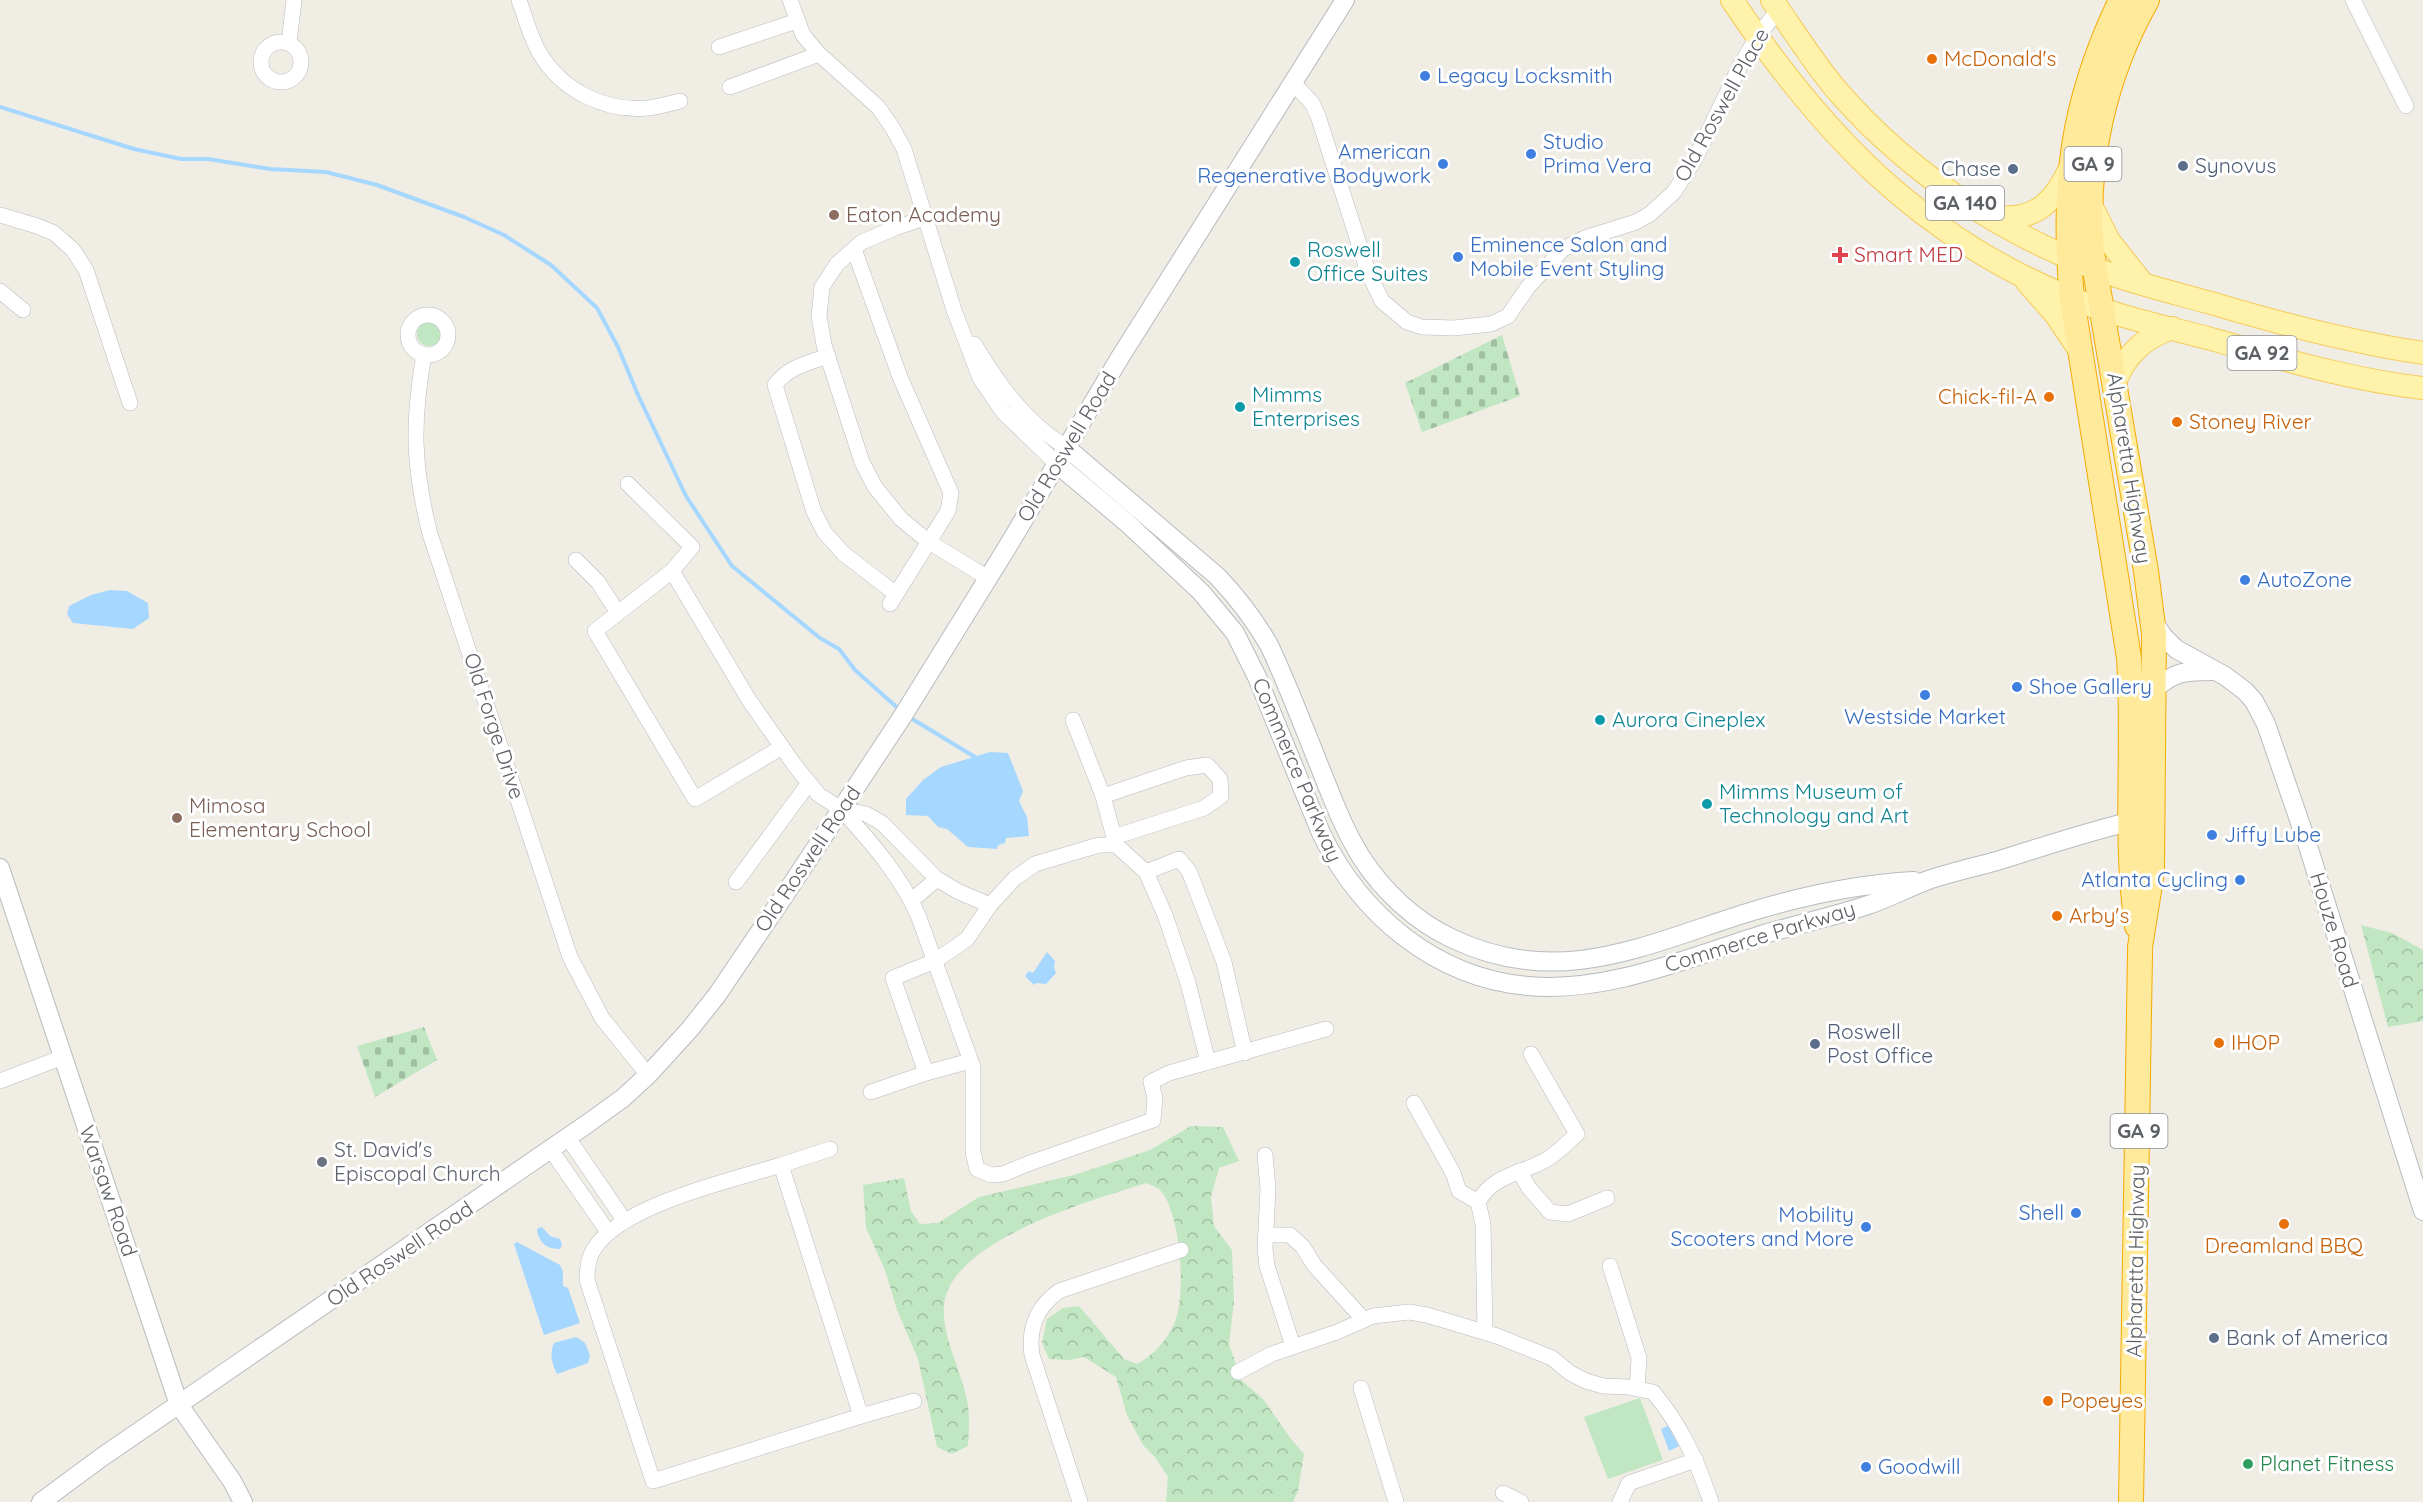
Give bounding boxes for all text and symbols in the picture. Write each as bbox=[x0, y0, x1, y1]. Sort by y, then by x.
street label: Old Roswell Place bbox=[1668, 23, 1774, 186]
place label: McDonald's bbox=[1944, 45, 2056, 71]
marker: McDonald's bbox=[1925, 52, 1939, 66]
place label: Legacy Locksmith bbox=[1437, 62, 1613, 88]
marker: Legacy Locksmith bbox=[1418, 69, 1432, 83]
place label: Studio Prima Vera bbox=[1543, 128, 1652, 178]
place label: American Regenerative Bodywork bbox=[1197, 138, 1431, 188]
marker: Studio Prima Vera bbox=[1524, 147, 1538, 161]
road number: GA 9 bbox=[2064, 147, 2122, 181]
place label: Synovus bbox=[2195, 152, 2276, 178]
place label: Chase bbox=[1941, 155, 2001, 181]
marker: American Regenerative Bodywork bbox=[1436, 157, 1450, 171]
marker: Synovus bbox=[2176, 159, 2190, 173]
marker: Chase bbox=[2006, 162, 2020, 176]
road number: GA 140 bbox=[1926, 186, 2004, 220]
place label: Eaton Academy bbox=[846, 201, 1001, 227]
marker: Eaton Academy bbox=[827, 208, 841, 222]
place label: Eminence Salon and Mobile Event Styling bbox=[1470, 231, 1667, 281]
place label: Roswell Office Suites bbox=[1307, 236, 1428, 286]
place label: Smart MED bbox=[1854, 241, 1963, 267]
marker: Smart MED bbox=[1831, 246, 1849, 264]
marker: Eminence Salon and Mobile Event Styling bbox=[1451, 250, 1465, 264]
marker: Roswell Office Suites bbox=[1288, 255, 1302, 269]
road number: GA 92 bbox=[2228, 336, 2296, 370]
street label: Old Roswell Road bbox=[1011, 367, 1121, 526]
street label: Alpharetta Highway bbox=[2102, 370, 2158, 565]
place label: Mimms Enterprises bbox=[1252, 381, 1360, 431]
place label: Chick-fil-A bbox=[1938, 383, 2037, 409]
marker: Chick-fil-A bbox=[2042, 390, 2056, 404]
marker: Mimms Enterprises bbox=[1233, 400, 1247, 414]
place label: Stoney River bbox=[2189, 408, 2312, 434]
marker: Stoney River bbox=[2170, 415, 2184, 429]
place label: AutoZone bbox=[2257, 566, 2352, 592]
marker: AutoZone bbox=[2238, 573, 2252, 587]
street label: Old Forge Drive bbox=[459, 649, 531, 802]
place label: Shoe Gallery bbox=[2029, 673, 2152, 699]
street label: Commerce Parkway bbox=[1247, 674, 1349, 866]
marker: Shoe Gallery bbox=[2010, 680, 2024, 694]
marker: Westside Market bbox=[1918, 688, 1932, 702]
place label: Westside Market bbox=[1844, 703, 2006, 729]
place label: Aurora Cineplex bbox=[1612, 706, 1765, 732]
marker: Aurora Cineplex bbox=[1593, 713, 1607, 727]
place label: Mimms Museum of Technology and Art bbox=[1719, 778, 1909, 828]
street label: Old Roswell Road bbox=[749, 780, 866, 937]
place label: Mimosa Elementary School bbox=[189, 792, 371, 842]
marker: Mimms Museum of Technology and Art bbox=[1700, 797, 1714, 811]
marker: Mimosa Elementary School bbox=[170, 811, 184, 825]
place label: Jiffy Lube bbox=[2224, 821, 2321, 847]
marker: Jiffy Lube bbox=[2205, 828, 2219, 842]
place label: Atlanta Cycling bbox=[2081, 866, 2228, 892]
street label: Houze Road bbox=[2305, 869, 2365, 991]
marker: Atlanta Cycling bbox=[2233, 873, 2247, 887]
street label: Commerce Parkway bbox=[1661, 895, 1858, 977]
place label: Arby's bbox=[2069, 902, 2129, 928]
marker: Arby's bbox=[2050, 909, 2064, 923]
place label: Roswell Post Office bbox=[1827, 1018, 1933, 1068]
place label: IHOP bbox=[2231, 1029, 2280, 1055]
marker: IHOP bbox=[2212, 1036, 2226, 1050]
marker: Roswell Post Office bbox=[1808, 1037, 1822, 1051]
road number: GA 9 bbox=[2110, 1114, 2168, 1148]
street label: Warsaw Road bbox=[74, 1122, 144, 1260]
place label: St. David's Episcopal Church bbox=[334, 1136, 501, 1186]
marker: St. David's Episcopal Church bbox=[315, 1155, 329, 1169]
street label: Alpharetta Highway bbox=[2120, 1164, 2150, 1358]
street label: Old Roswell Road bbox=[321, 1195, 478, 1312]
place label: Shell bbox=[2019, 1199, 2064, 1225]
place label: Mobility Scooters and More bbox=[1671, 1201, 1854, 1251]
marker: Shell bbox=[2069, 1206, 2083, 1220]
marker: Dreamland BBQ bbox=[2277, 1217, 2291, 1231]
marker: Mobility Scooters and More bbox=[1859, 1220, 1873, 1234]
place label: Dreamland BBQ bbox=[2205, 1232, 2364, 1258]
place label: Bank of America bbox=[2226, 1324, 2388, 1350]
marker: Bank of America bbox=[2207, 1331, 2221, 1345]
place label: Popeyes bbox=[2060, 1387, 2143, 1413]
marker: Popeyes bbox=[2041, 1394, 2055, 1408]
place label: Planet Fitness bbox=[2260, 1450, 2394, 1476]
place label: Goodwill bbox=[1878, 1453, 1961, 1479]
marker: Planet Fitness bbox=[2241, 1457, 2255, 1471]
marker: Goodwill bbox=[1859, 1460, 1873, 1474]

